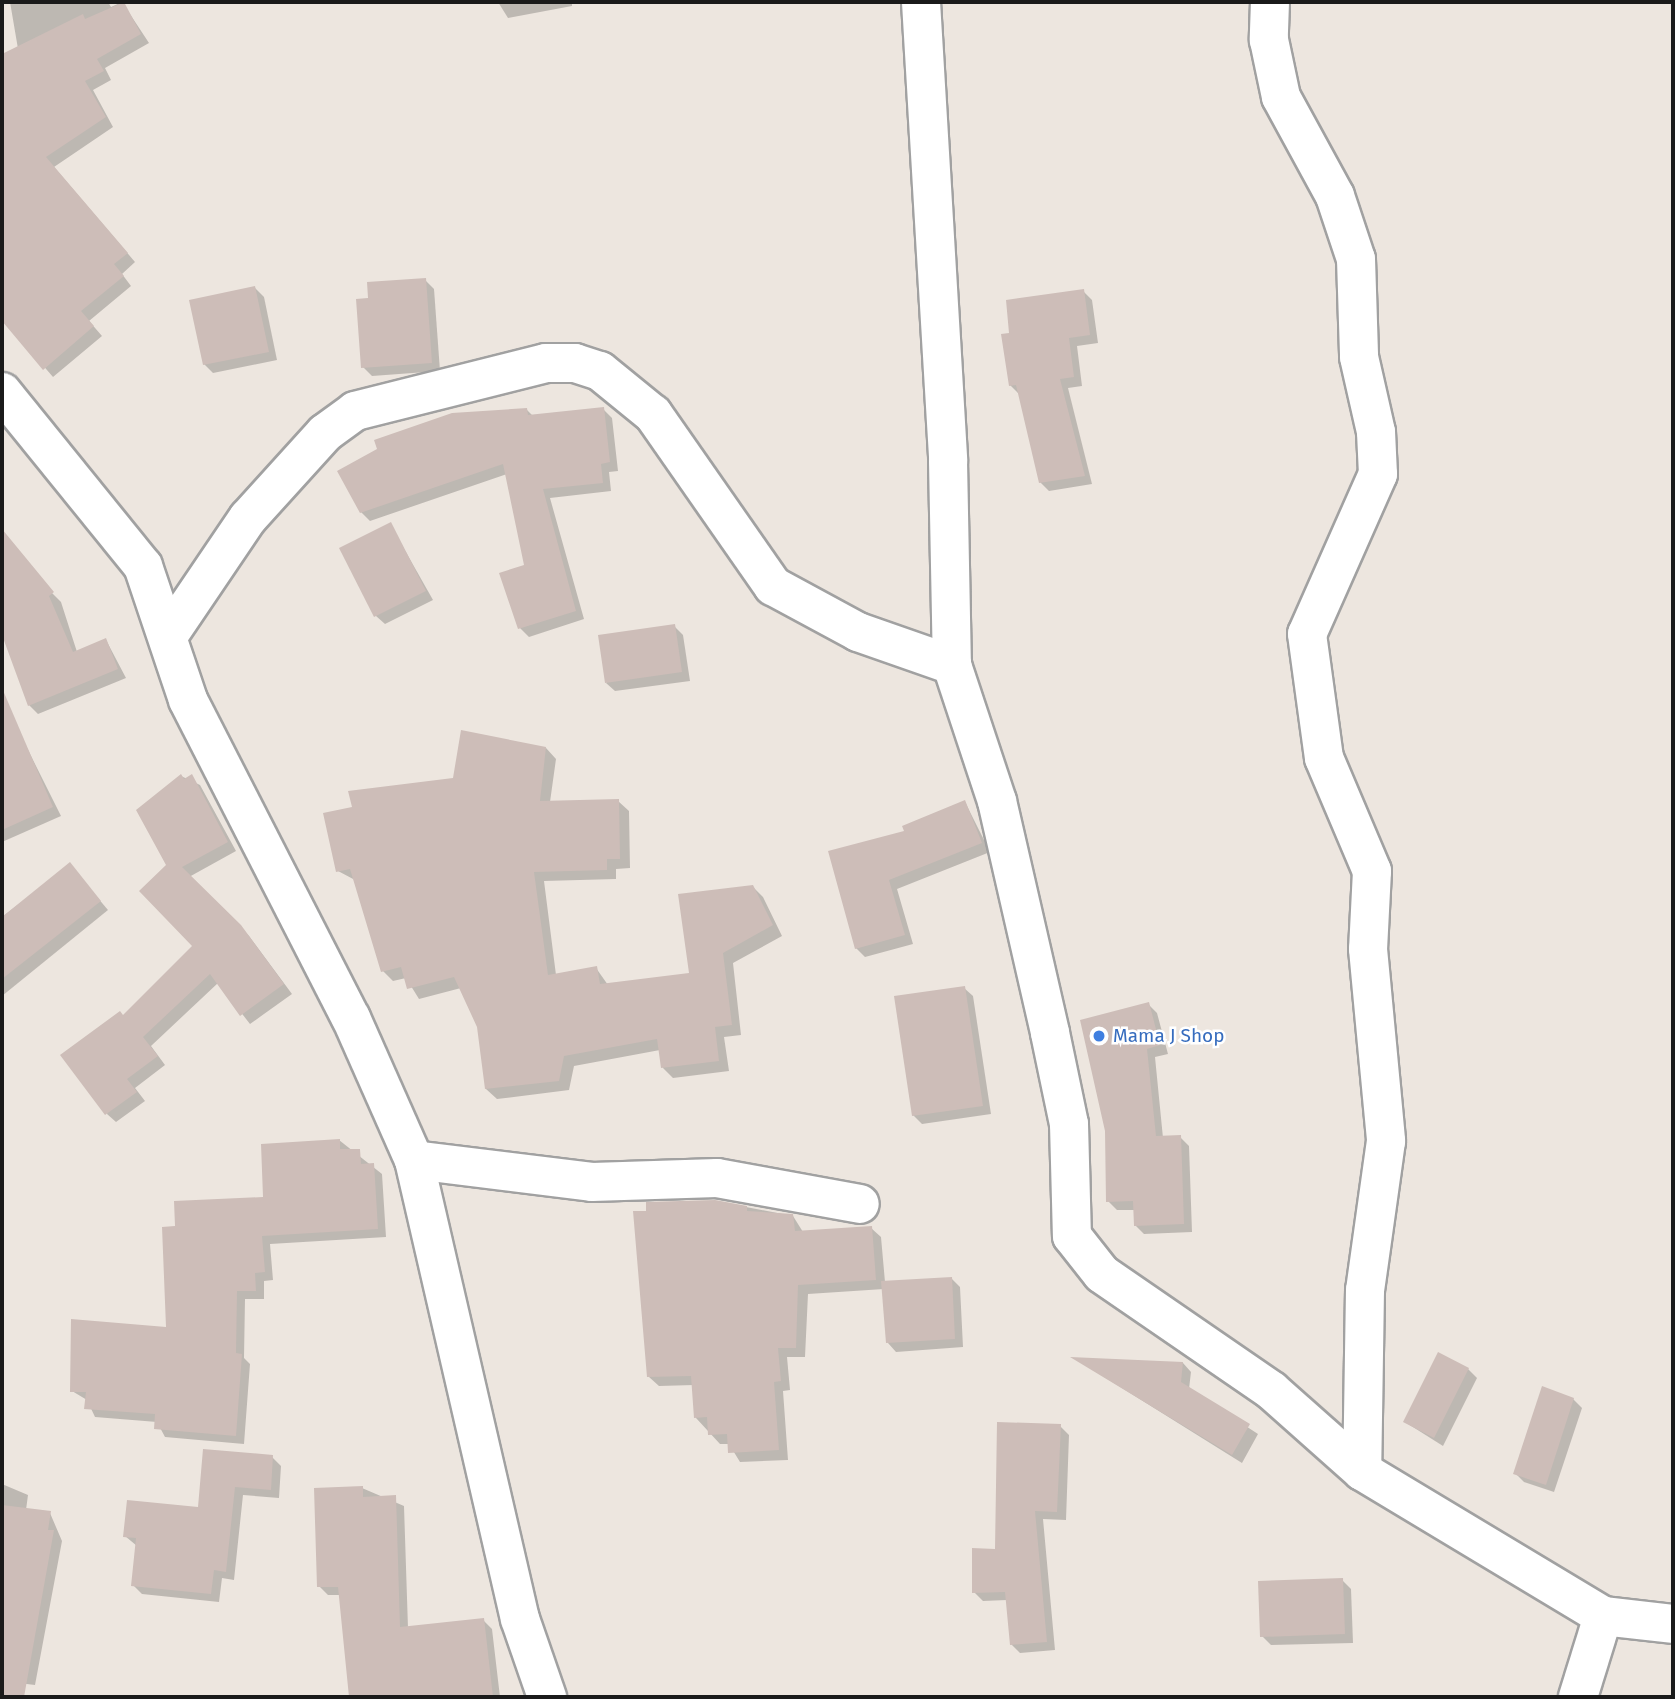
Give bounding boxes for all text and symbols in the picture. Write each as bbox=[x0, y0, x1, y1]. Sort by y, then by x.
place label: Mama J Shop bbox=[1113, 1025, 1224, 1047]
marker: Mama J Shop bbox=[1091, 1028, 1107, 1044]

